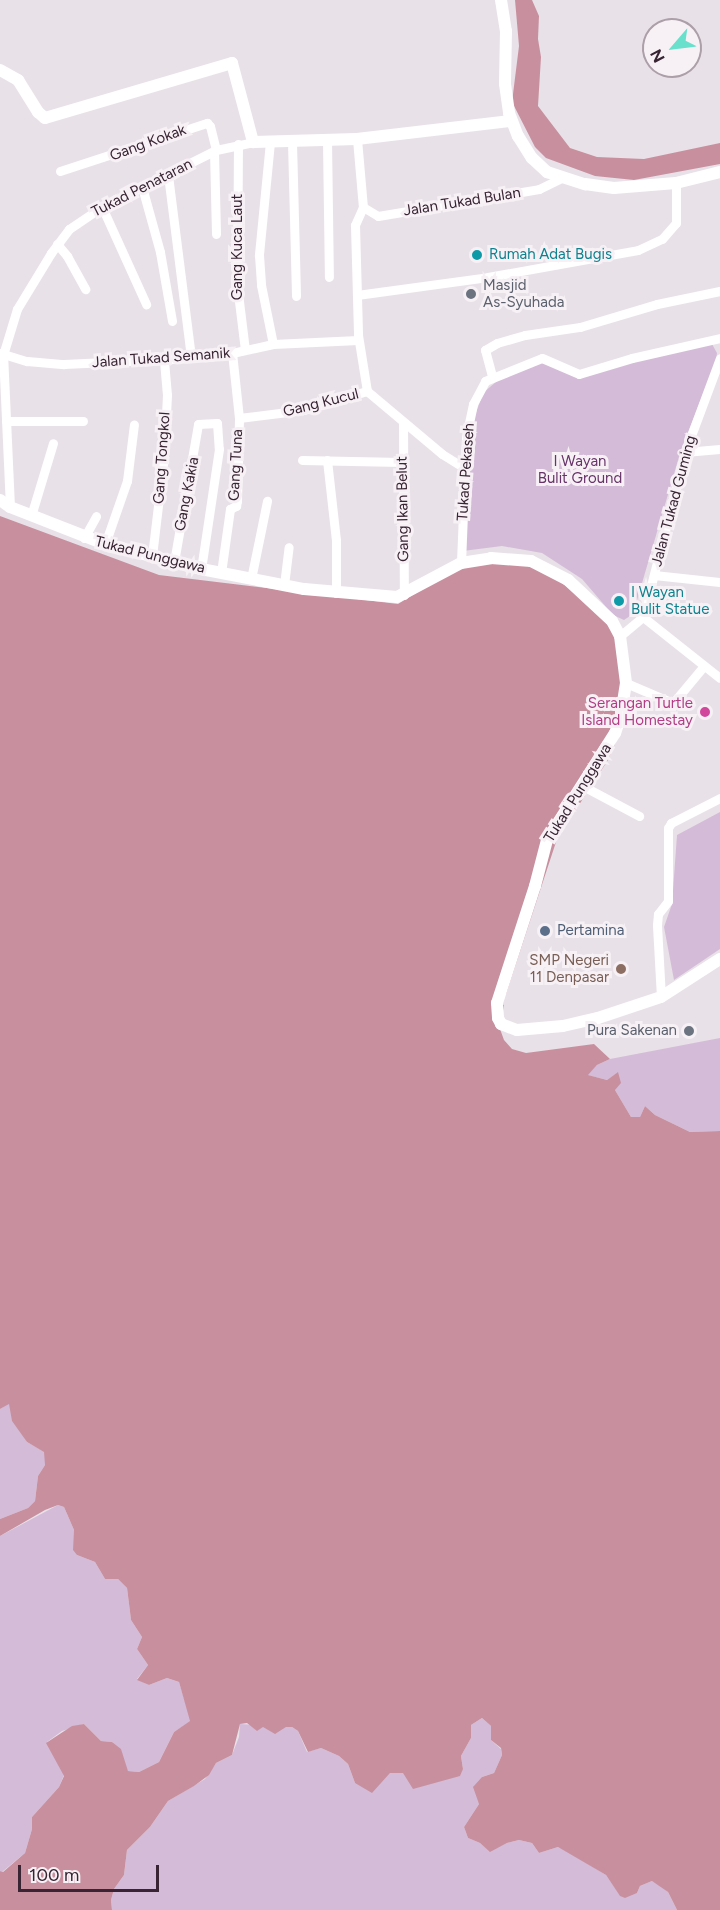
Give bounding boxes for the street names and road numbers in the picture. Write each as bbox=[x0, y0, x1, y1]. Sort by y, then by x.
street label: Gang Kokak bbox=[107, 121, 189, 165]
street label: Tukad Penataran bbox=[89, 155, 195, 221]
street label: Jalan Tukad Bulan bbox=[402, 184, 522, 220]
street label: Gang Kuca Laut bbox=[229, 194, 247, 300]
street label: Jalan Tukad Semanik bbox=[91, 344, 231, 372]
street label: Gang Kucul bbox=[281, 385, 361, 421]
street label: Gang Tongkol bbox=[150, 411, 174, 505]
street label: Tukad Pekaseh bbox=[454, 422, 478, 522]
street label: Gang Tuna bbox=[225, 429, 247, 501]
street label: Jalan Tukad Guming bbox=[648, 434, 700, 568]
street label: Gang Kakia bbox=[171, 455, 203, 533]
street label: Gang Ikan Belut bbox=[393, 456, 413, 562]
street label: Tukad Punggawa bbox=[93, 533, 207, 577]
street label: Tukad Punggawa bbox=[540, 740, 616, 846]

